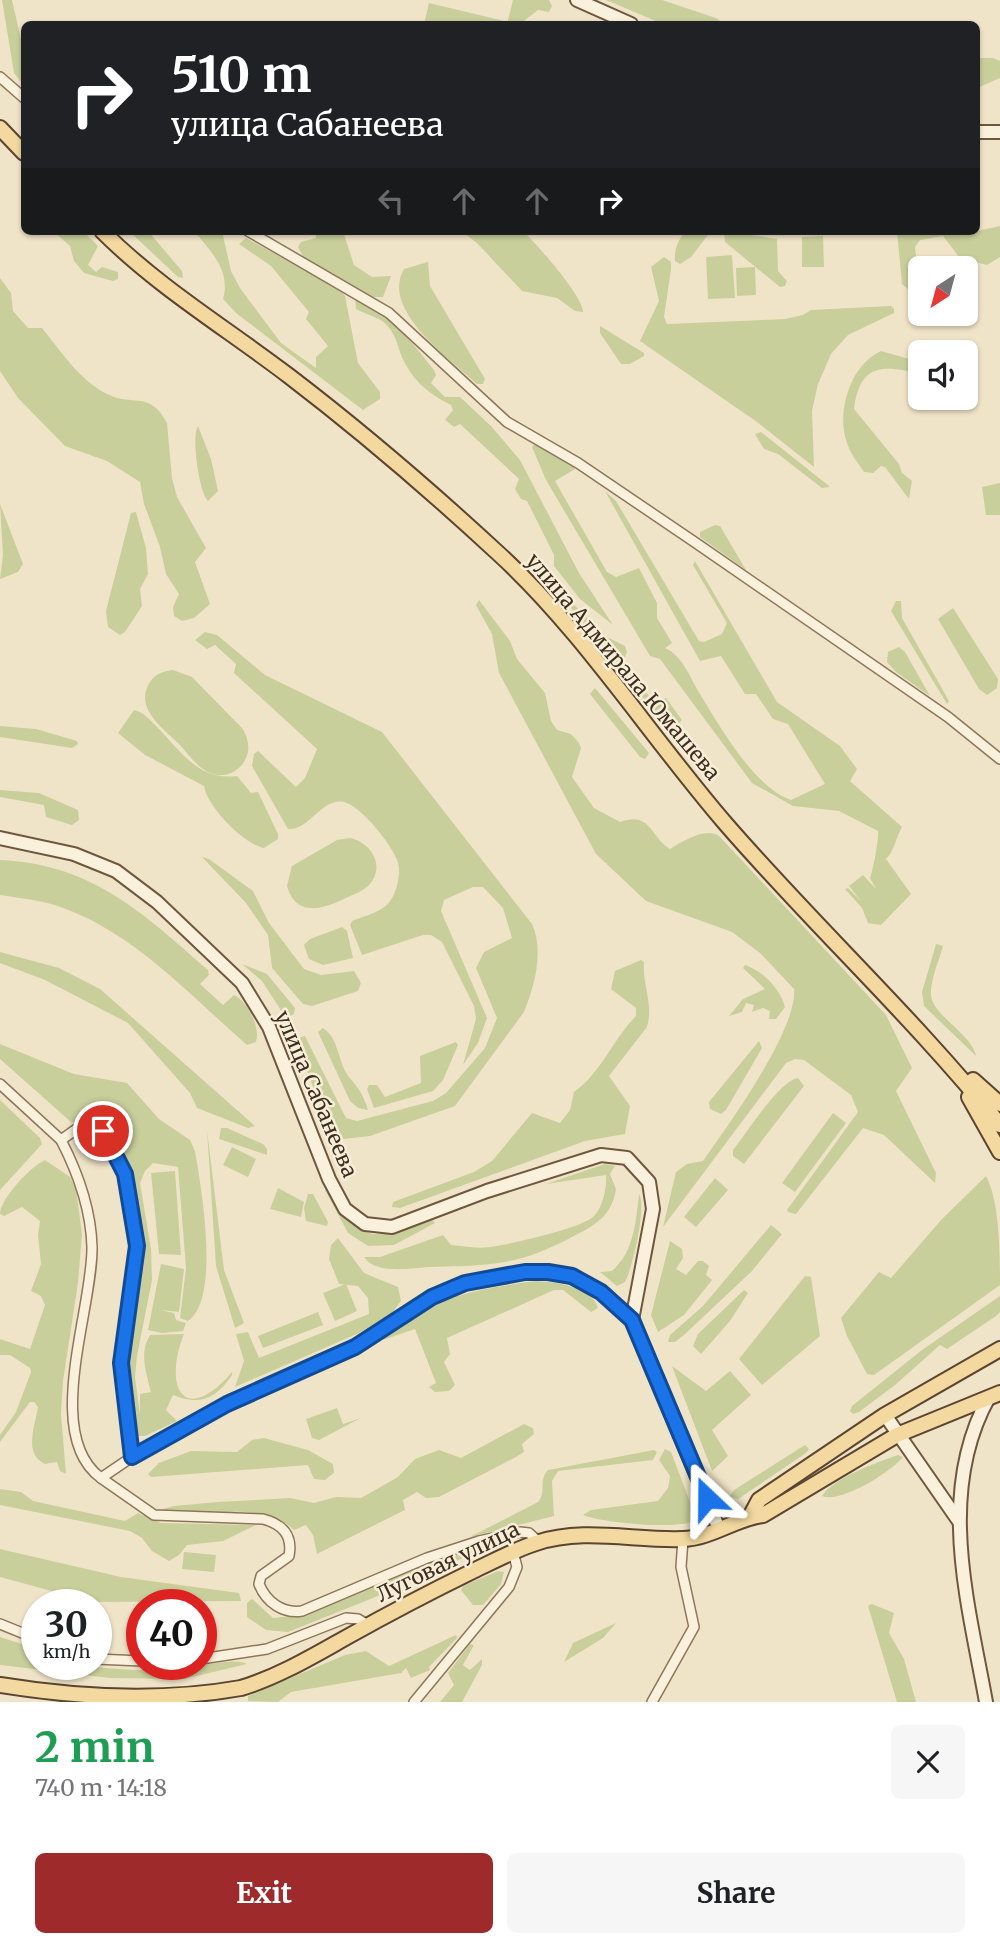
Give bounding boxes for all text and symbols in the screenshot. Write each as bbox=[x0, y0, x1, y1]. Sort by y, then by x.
text: 510 m bbox=[171, 44, 311, 105]
icon: right bbox=[56, 49, 147, 140]
text: улица Сабанеева bbox=[171, 105, 444, 145]
icon: left bbox=[372, 182, 410, 220]
icon: ahead bbox=[445, 182, 483, 220]
icon: ahead bbox=[518, 182, 556, 220]
icon: right bbox=[591, 182, 629, 220]
north arrow bbox=[908, 256, 978, 326]
map controls bbox=[908, 256, 978, 410]
button: sound bbox=[908, 340, 978, 410]
street label: улица Адмирала Юмашева bbox=[520, 548, 726, 786]
street label: улица Сабанеева bbox=[269, 1006, 364, 1181]
pin bbox=[73, 1101, 133, 1161]
icon: arrive bbox=[84, 1112, 122, 1150]
position arrow bbox=[670, 1461, 744, 1535]
street label: Луговая улица bbox=[372, 1515, 524, 1608]
speed limit sign: 40 bbox=[126, 1589, 217, 1680]
text: 30 bbox=[45, 1603, 88, 1647]
text: km/h bbox=[43, 1640, 90, 1663]
text: 2 min bbox=[35, 1721, 155, 1773]
button: close bbox=[891, 1725, 965, 1799]
text: 740 m · 14:18 bbox=[35, 1773, 167, 1802]
button: Exit bbox=[35, 1853, 493, 1933]
button: Share bbox=[507, 1853, 965, 1933]

